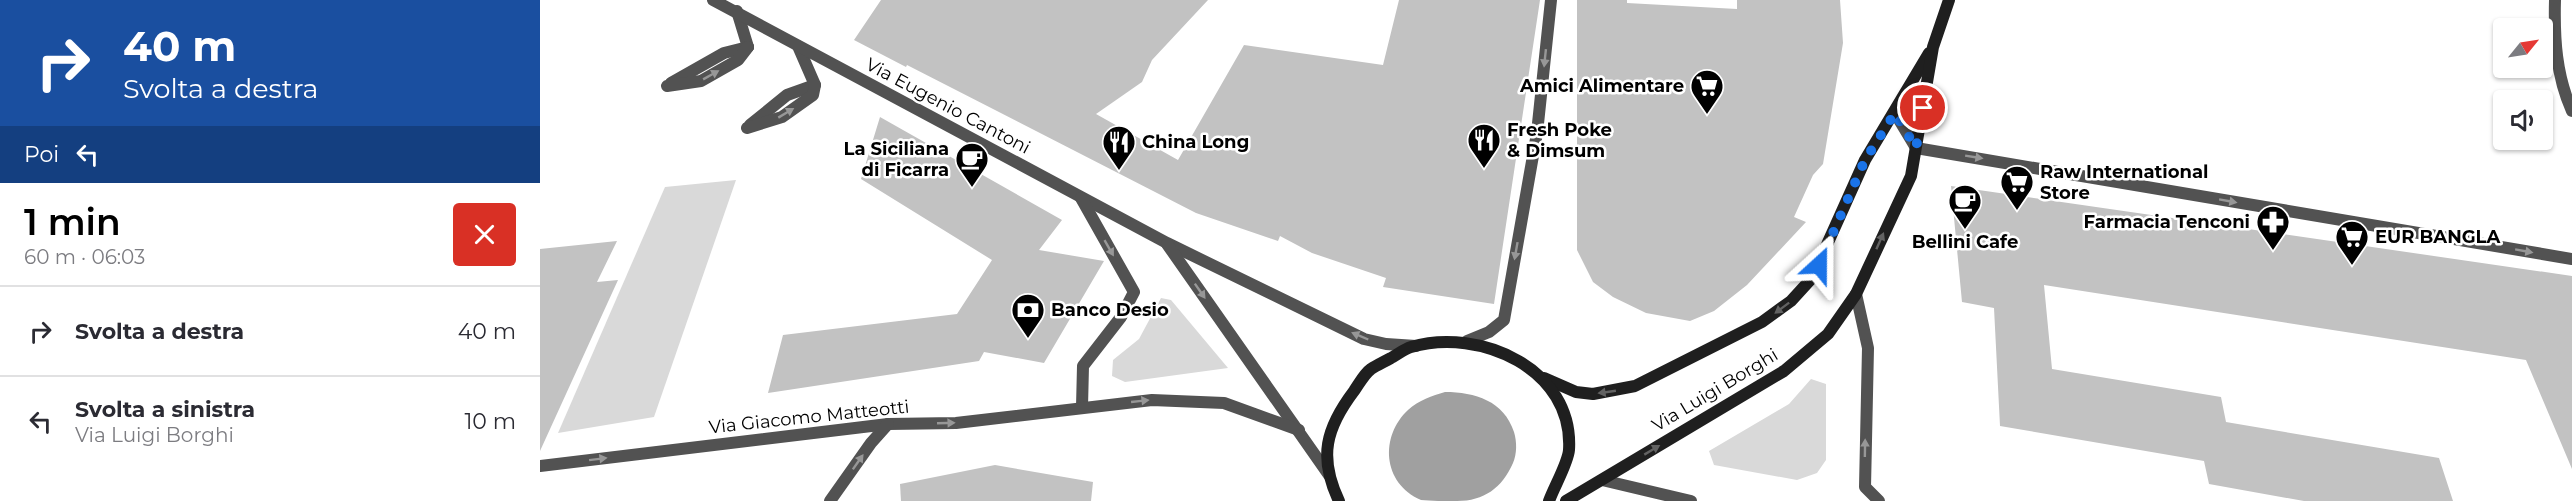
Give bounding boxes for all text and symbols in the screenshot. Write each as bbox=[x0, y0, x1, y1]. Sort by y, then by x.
north arrow bbox=[2493, 18, 2553, 78]
map controls bbox=[2493, 18, 2553, 150]
text: 40 m bbox=[123, 20, 236, 72]
icon: right bbox=[24, 24, 102, 102]
one-way arrow bbox=[1540, 49, 1550, 68]
street label: Via Eugenio Cantoni bbox=[862, 53, 1034, 159]
supermarket icon: Amici Alimentare bbox=[1689, 68, 1725, 115]
one-way arrow bbox=[703, 70, 720, 80]
text: Svolta a destra bbox=[123, 72, 318, 105]
place label: Amici Alimentare bbox=[1519, 75, 1684, 97]
pin bbox=[1897, 82, 1948, 133]
button: sound bbox=[2493, 90, 2553, 150]
icon: arrive bbox=[1906, 91, 1939, 124]
one-way arrow bbox=[778, 107, 794, 118]
place label: Fresh Poke & Dimsum bbox=[1507, 119, 1612, 162]
restaurant icon: Fresh Poke & Dimsum bbox=[1466, 122, 1502, 169]
restaurant icon: China Long bbox=[1101, 124, 1137, 171]
place label: China Long bbox=[1142, 131, 1249, 153]
icon: left bbox=[71, 138, 104, 171]
place label: La Siciliana di Ficarra bbox=[843, 138, 949, 181]
text: Poi bbox=[24, 141, 59, 168]
cafe icon: La Siciliana di Ficarra bbox=[954, 141, 990, 188]
one-way arrow bbox=[1965, 153, 1984, 162]
place label: Raw International Store bbox=[2040, 161, 2209, 204]
supermarket icon: Raw International Store bbox=[1999, 164, 2035, 211]
cafe icon: Bellini Cafe bbox=[1947, 183, 1983, 230]
one-way arrow bbox=[2219, 196, 2238, 205]
text: 1 min bbox=[24, 200, 121, 244]
button: close bbox=[453, 203, 516, 266]
pharmacy icon: Farmacia Tenconi bbox=[2255, 204, 2291, 251]
place label: Farmacia Tenconi bbox=[2084, 211, 2250, 233]
supermarket icon: EUR BANGLA bbox=[2334, 219, 2370, 266]
place label: EUR BANGLA bbox=[2375, 226, 2501, 248]
place label: Bellini Cafe bbox=[1912, 231, 2018, 253]
position arrow bbox=[1787, 233, 1851, 297]
one-way arrow bbox=[1876, 233, 1885, 250]
one-way arrow bbox=[1104, 240, 1114, 257]
one-way arrow bbox=[1511, 242, 1520, 261]
text: 60 m · 06:03 bbox=[24, 245, 145, 269]
one-way arrow bbox=[2515, 247, 2534, 256]
one-way arrow bbox=[1194, 283, 1206, 298]
bank icon: Banco Desio bbox=[1010, 292, 1046, 339]
place label: Banco Desio bbox=[1051, 299, 1169, 321]
one-way arrow bbox=[1774, 302, 1789, 314]
icon: right bbox=[24, 315, 57, 348]
text: Svolta a destra bbox=[75, 318, 244, 345]
text: 40 m bbox=[458, 318, 516, 345]
one-way arrow bbox=[1350, 331, 1368, 341]
street label: Via Luigi Borghi bbox=[1648, 344, 1782, 436]
one-way arrow bbox=[1597, 387, 1616, 397]
text: Svolta a sinistra bbox=[75, 396, 255, 423]
street label: Via Giacomo Matteotti bbox=[708, 396, 910, 438]
one-way arrow bbox=[1130, 396, 1149, 406]
icon: left bbox=[24, 405, 57, 438]
text: 10 m bbox=[464, 408, 516, 435]
one-way arrow bbox=[937, 418, 956, 428]
text: Via Luigi Borghi bbox=[75, 423, 234, 447]
one-way arrow bbox=[1860, 439, 1870, 458]
one-way arrow bbox=[1644, 445, 1661, 455]
one-way arrow bbox=[589, 454, 608, 464]
one-way arrow bbox=[852, 454, 864, 470]

